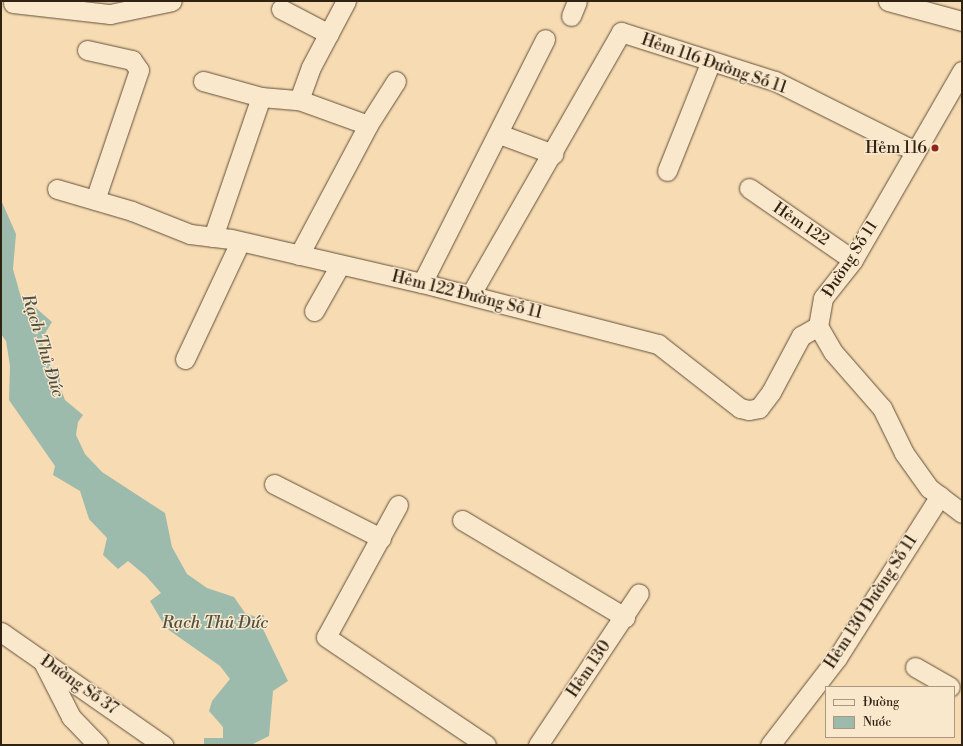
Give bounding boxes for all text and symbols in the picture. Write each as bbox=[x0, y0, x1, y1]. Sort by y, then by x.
street label: Hẻm 116 Đường Số 11 bbox=[639, 30, 789, 98]
place label: Hẻm 116 bbox=[865, 138, 927, 158]
marker: Hẻm 116 bbox=[930, 143, 940, 153]
street label: Hẻm 122 bbox=[769, 198, 833, 250]
street label: Đường Số 11 bbox=[818, 217, 882, 301]
street label: Hẻm 122 Đường Số 11 bbox=[390, 267, 544, 323]
water label: Rạch Thủ Đức bbox=[17, 292, 67, 400]
street label: Hẻm 130 Đường Số 11 bbox=[821, 532, 921, 672]
water label: Rạch Thủ Đức bbox=[162, 614, 268, 634]
street label: Hẻm 130 bbox=[563, 637, 615, 701]
street label: Đường Số 37 bbox=[37, 651, 121, 719]
legend bbox=[825, 686, 955, 738]
text: Đường bbox=[863, 695, 899, 710]
text: Nước bbox=[863, 715, 891, 730]

